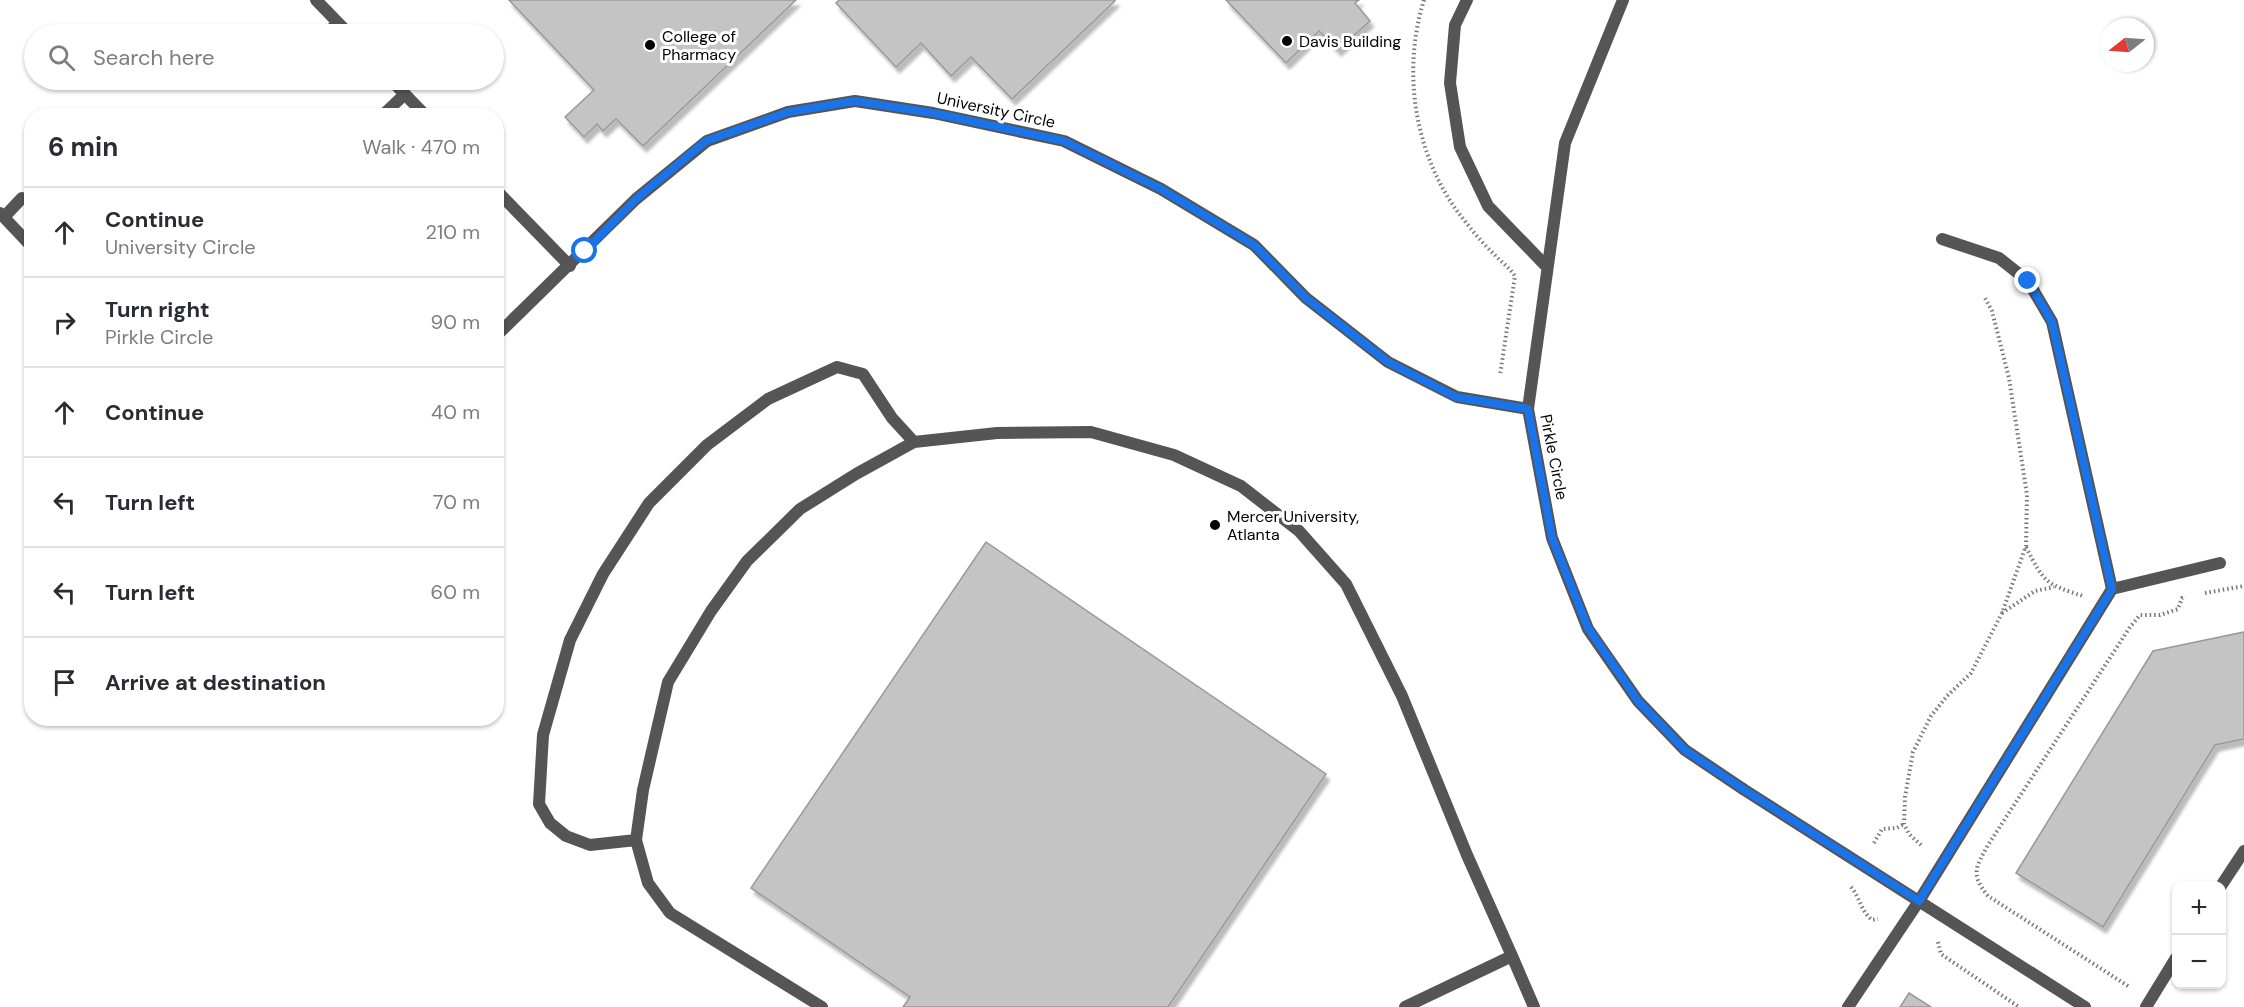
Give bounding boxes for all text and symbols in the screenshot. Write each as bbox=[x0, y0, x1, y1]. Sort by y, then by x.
north arrow bbox=[2100, 18, 2154, 72]
search box bbox=[24, 24, 504, 90]
place label: College of Pharmacy bbox=[662, 26, 736, 65]
place label: Davis Building bbox=[1299, 31, 1401, 52]
marker: Davis Building bbox=[1280, 34, 1294, 48]
marker: College of Pharmacy bbox=[643, 38, 657, 52]
icon: search bbox=[45, 41, 78, 74]
text: Search here bbox=[93, 43, 214, 72]
street label: University Circle bbox=[935, 87, 1057, 133]
text: 6 min bbox=[48, 130, 118, 164]
text: Walk · 470 m bbox=[362, 134, 480, 160]
text: Continue bbox=[105, 205, 204, 234]
icon: ahead bbox=[48, 216, 81, 249]
text: 210 m bbox=[425, 219, 480, 245]
text: University Circle bbox=[105, 234, 256, 260]
route start bbox=[571, 237, 597, 263]
route end bbox=[2014, 267, 2040, 293]
text: Turn right bbox=[105, 295, 210, 324]
icon: right bbox=[48, 306, 81, 339]
text: 90 m bbox=[431, 309, 480, 335]
text: Pirkle Circle bbox=[105, 324, 213, 350]
icon: ahead bbox=[48, 396, 81, 429]
text: Continue bbox=[105, 398, 204, 427]
text: 40 m bbox=[431, 399, 480, 425]
street label: Pirkle Circle bbox=[1535, 412, 1573, 502]
icon: left bbox=[48, 486, 81, 519]
text: Turn left bbox=[105, 488, 195, 517]
text: 70 m bbox=[433, 489, 480, 515]
place label: Mercer University, Atlanta bbox=[1227, 506, 1359, 545]
marker: Mercer University, Atlanta bbox=[1208, 518, 1222, 532]
icon: left bbox=[48, 576, 81, 609]
text: Turn left bbox=[105, 578, 195, 607]
text: 60 m bbox=[431, 579, 480, 605]
icon: arrive bbox=[48, 666, 81, 699]
text: Arrive at destination bbox=[105, 668, 326, 697]
map controls bbox=[2172, 881, 2226, 989]
button: + bbox=[2172, 881, 2226, 935]
button: − bbox=[2172, 935, 2226, 989]

